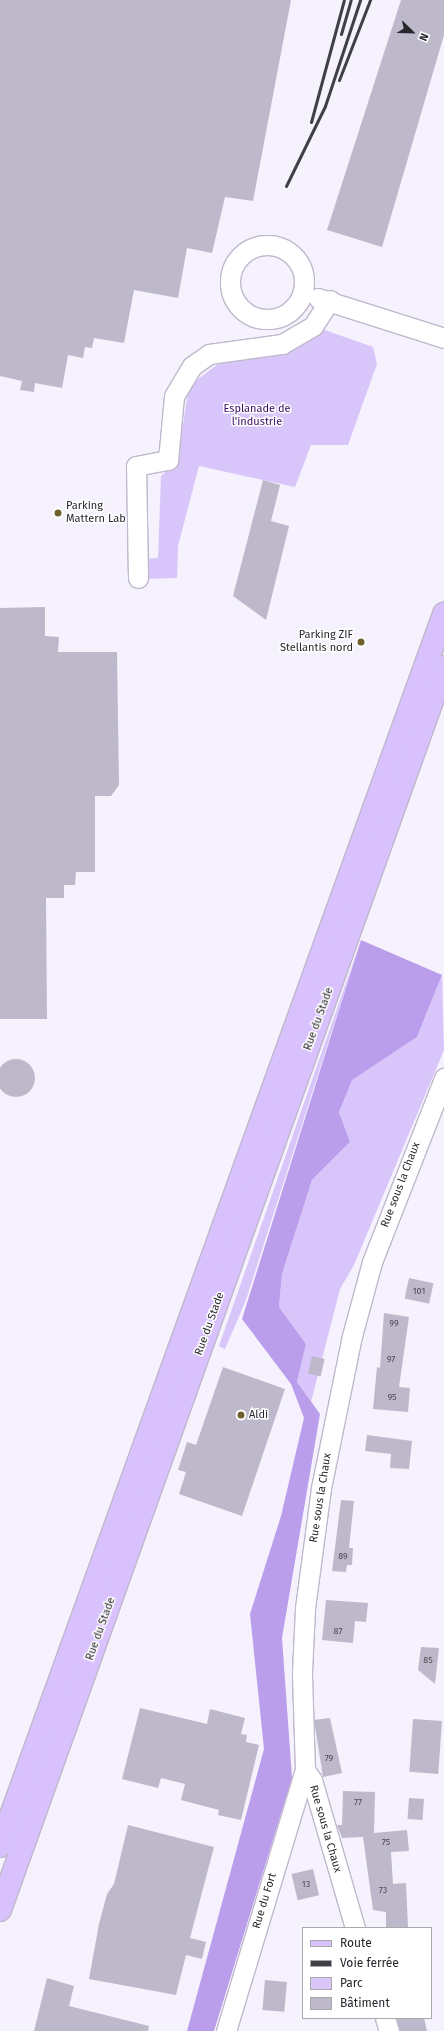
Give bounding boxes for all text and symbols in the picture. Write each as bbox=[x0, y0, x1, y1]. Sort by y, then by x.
north arrow bbox=[392, 12, 432, 52]
text: N bbox=[416, 31, 431, 43]
park label: Esplanade de l'industrie bbox=[223, 403, 291, 429]
place label: Parking Mattern Lab bbox=[66, 500, 126, 526]
marker: Parking Mattern Lab bbox=[53, 508, 63, 518]
place label: Parking ZIF Stellantis nord bbox=[280, 629, 353, 655]
marker: Parking ZIF Stellantis nord bbox=[356, 637, 366, 647]
street label: Rue du Stade bbox=[301, 986, 337, 1052]
street label: Rue sous la Chaux bbox=[379, 1140, 423, 1230]
house number: 101 bbox=[413, 1286, 425, 1296]
street label: Rue du Stade bbox=[192, 1291, 228, 1357]
house number: 99 bbox=[389, 1318, 399, 1328]
house number: 97 bbox=[387, 1354, 395, 1364]
house number: 95 bbox=[387, 1392, 397, 1402]
place label: Aldi bbox=[249, 1408, 268, 1422]
marker: Aldi bbox=[236, 1410, 246, 1420]
street label: Rue sous la Chaux bbox=[307, 1452, 335, 1544]
house number: 89 bbox=[338, 1551, 348, 1561]
street label: Rue du Stade bbox=[83, 1596, 119, 1662]
house number: 87 bbox=[334, 1626, 342, 1636]
house number: 85 bbox=[423, 1655, 433, 1665]
house number: 79 bbox=[325, 1753, 333, 1763]
street label: Rue sous la Chaux bbox=[306, 1784, 344, 1874]
house number: 77 bbox=[354, 1797, 362, 1807]
house number: 75 bbox=[382, 1837, 390, 1847]
street label: Rue du Fort bbox=[250, 1872, 280, 1930]
house number: 13 bbox=[302, 1879, 310, 1889]
house number: 73 bbox=[379, 1885, 387, 1895]
legend bbox=[302, 1927, 432, 2019]
text: Route bbox=[340, 1936, 372, 1950]
text: Voie ferrée bbox=[340, 1956, 399, 1970]
text: Parc bbox=[340, 1976, 363, 1990]
text: Bâtiment bbox=[340, 1996, 390, 2010]

